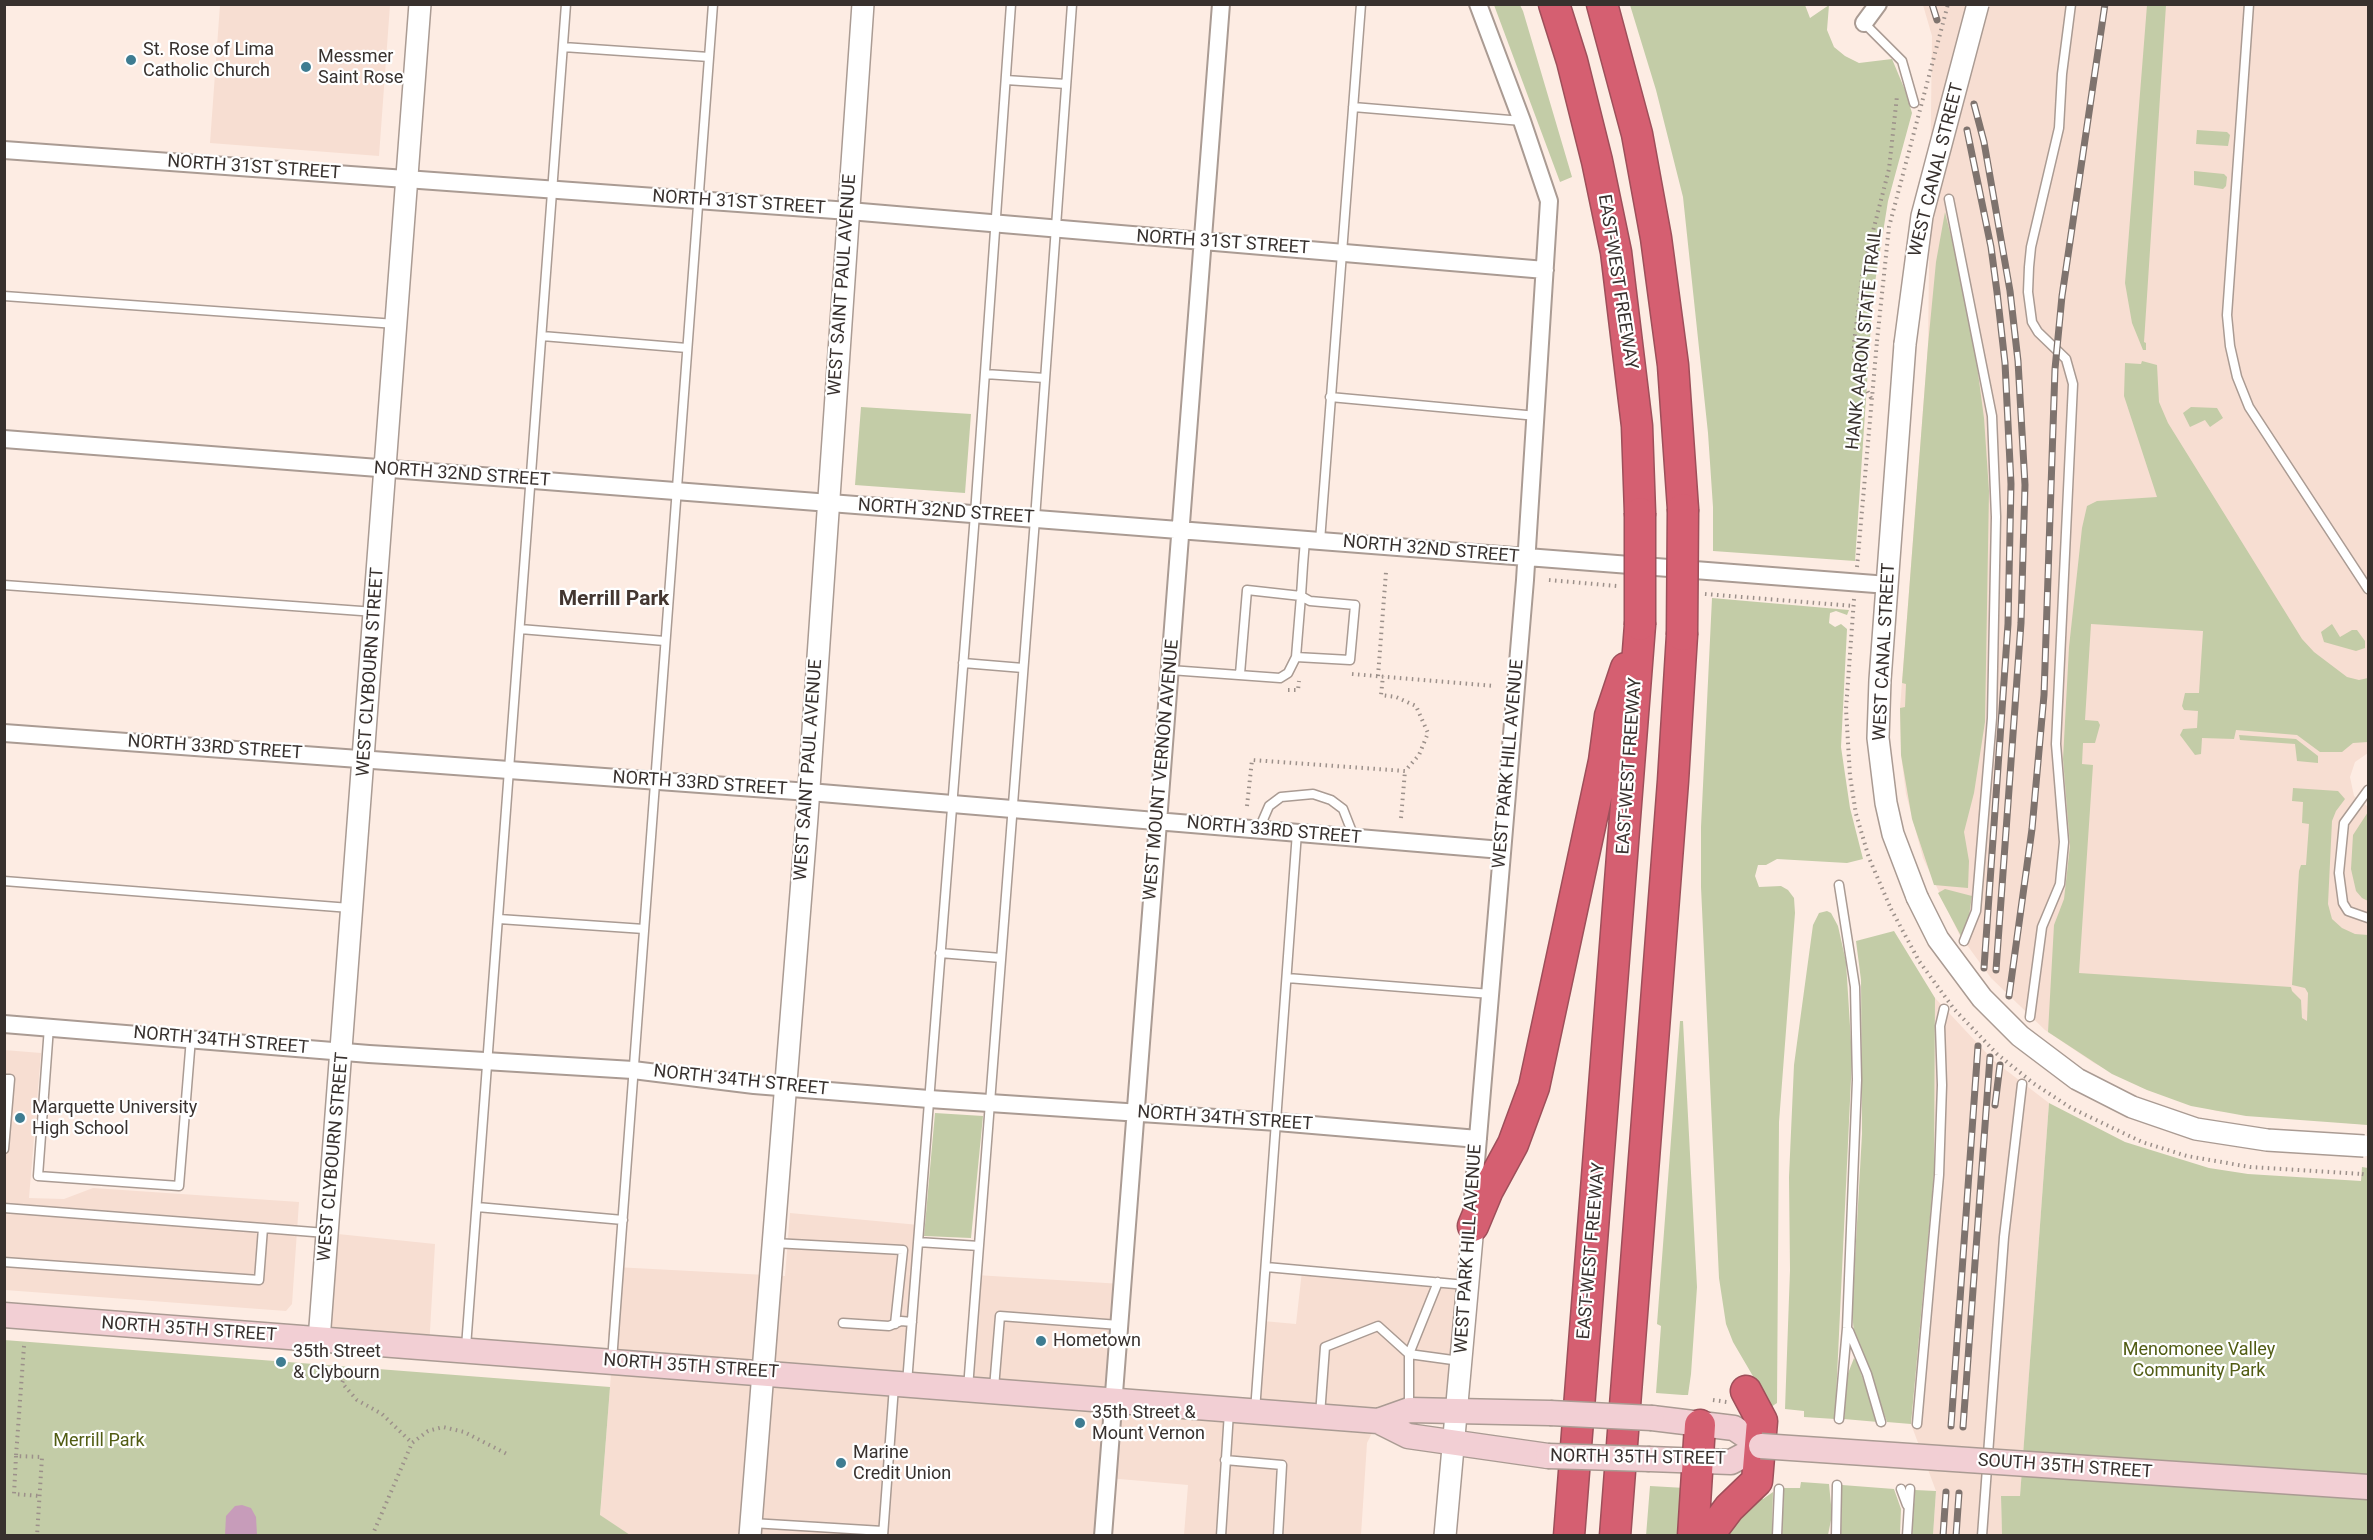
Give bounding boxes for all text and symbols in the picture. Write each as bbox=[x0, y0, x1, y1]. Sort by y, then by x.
place label: St. Rose of Lima Catholic Church bbox=[143, 39, 274, 82]
place label: Messmer Saint Rose bbox=[318, 46, 403, 88]
marker: St. Rose of Lima Catholic Church bbox=[124, 53, 138, 67]
marker: Messmer Saint Rose bbox=[299, 60, 313, 74]
street label: WEST CANAL STREET bbox=[1905, 81, 1969, 259]
street label: NORTH 31ST STREET bbox=[167, 151, 341, 185]
street label: WEST SAINT PAUL AVENUE bbox=[824, 173, 862, 397]
street label: NORTH 31ST STREET bbox=[652, 186, 826, 220]
street label: EAST-WEST FREEWAY bbox=[1592, 193, 1642, 371]
street label: NORTH 31ST STREET bbox=[1136, 226, 1310, 260]
street label: HANK AARON STATE TRAIL bbox=[1843, 227, 1887, 451]
street label: NORTH 32ND STREET bbox=[373, 458, 551, 492]
street label: NORTH 32ND STREET bbox=[857, 495, 1035, 529]
street label: NORTH 32ND STREET bbox=[1342, 532, 1520, 568]
street label: WEST CANAL STREET bbox=[1870, 562, 1900, 742]
street label: WEST CLYBOURN STREET bbox=[353, 567, 389, 777]
district label: Merrill Park bbox=[559, 587, 669, 613]
street label: WEST MOUNT VERNON AVENUE bbox=[1140, 638, 1184, 902]
street label: WEST SAINT PAUL AVENUE bbox=[790, 658, 828, 882]
street label: WEST PARK HILL AVENUE bbox=[1489, 659, 1529, 869]
street label: EAST-WEST FREEWAY bbox=[1613, 677, 1647, 855]
street label: NORTH 33RD STREET bbox=[127, 731, 303, 765]
street label: NORTH 33RD STREET bbox=[612, 767, 788, 801]
street label: NORTH 33RD STREET bbox=[1186, 813, 1362, 849]
street label: NORTH 34TH STREET bbox=[132, 1023, 310, 1059]
street label: WEST CLYBOURN STREET bbox=[314, 1052, 354, 1262]
street label: NORTH 34TH STREET bbox=[652, 1061, 830, 1101]
place label: Marquette University High School bbox=[32, 1097, 197, 1140]
street label: NORTH 34TH STREET bbox=[1137, 1102, 1313, 1136]
marker: Marquette University High School bbox=[13, 1111, 27, 1125]
street label: WEST PARK HILL AVENUE bbox=[1451, 1144, 1487, 1354]
street label: EAST-WEST FREEWAY bbox=[1574, 1162, 1610, 1340]
street label: NORTH 35TH STREET bbox=[101, 1313, 277, 1347]
place label: Hometown bbox=[1053, 1330, 1141, 1352]
marker: Hometown bbox=[1034, 1334, 1048, 1348]
park label: Menomonee Valley Community Park bbox=[2123, 1339, 2275, 1382]
place label: 35th Street & Clybourn bbox=[293, 1341, 381, 1384]
street label: NORTH 35TH STREET bbox=[603, 1350, 779, 1384]
marker: 35th Street & Clybourn bbox=[274, 1355, 288, 1369]
place label: 35th Street & Mount Vernon bbox=[1092, 1402, 1205, 1444]
marker: 35th Street & Mount Vernon bbox=[1073, 1416, 1087, 1430]
park label: Merrill Park bbox=[53, 1430, 145, 1452]
place label: Marine Credit Union bbox=[853, 1442, 951, 1484]
street label: NORTH 35TH STREET bbox=[1550, 1446, 1726, 1470]
street label: SOUTH 35TH STREET bbox=[1977, 1450, 2153, 1484]
marker: Marine Credit Union bbox=[834, 1456, 848, 1470]

